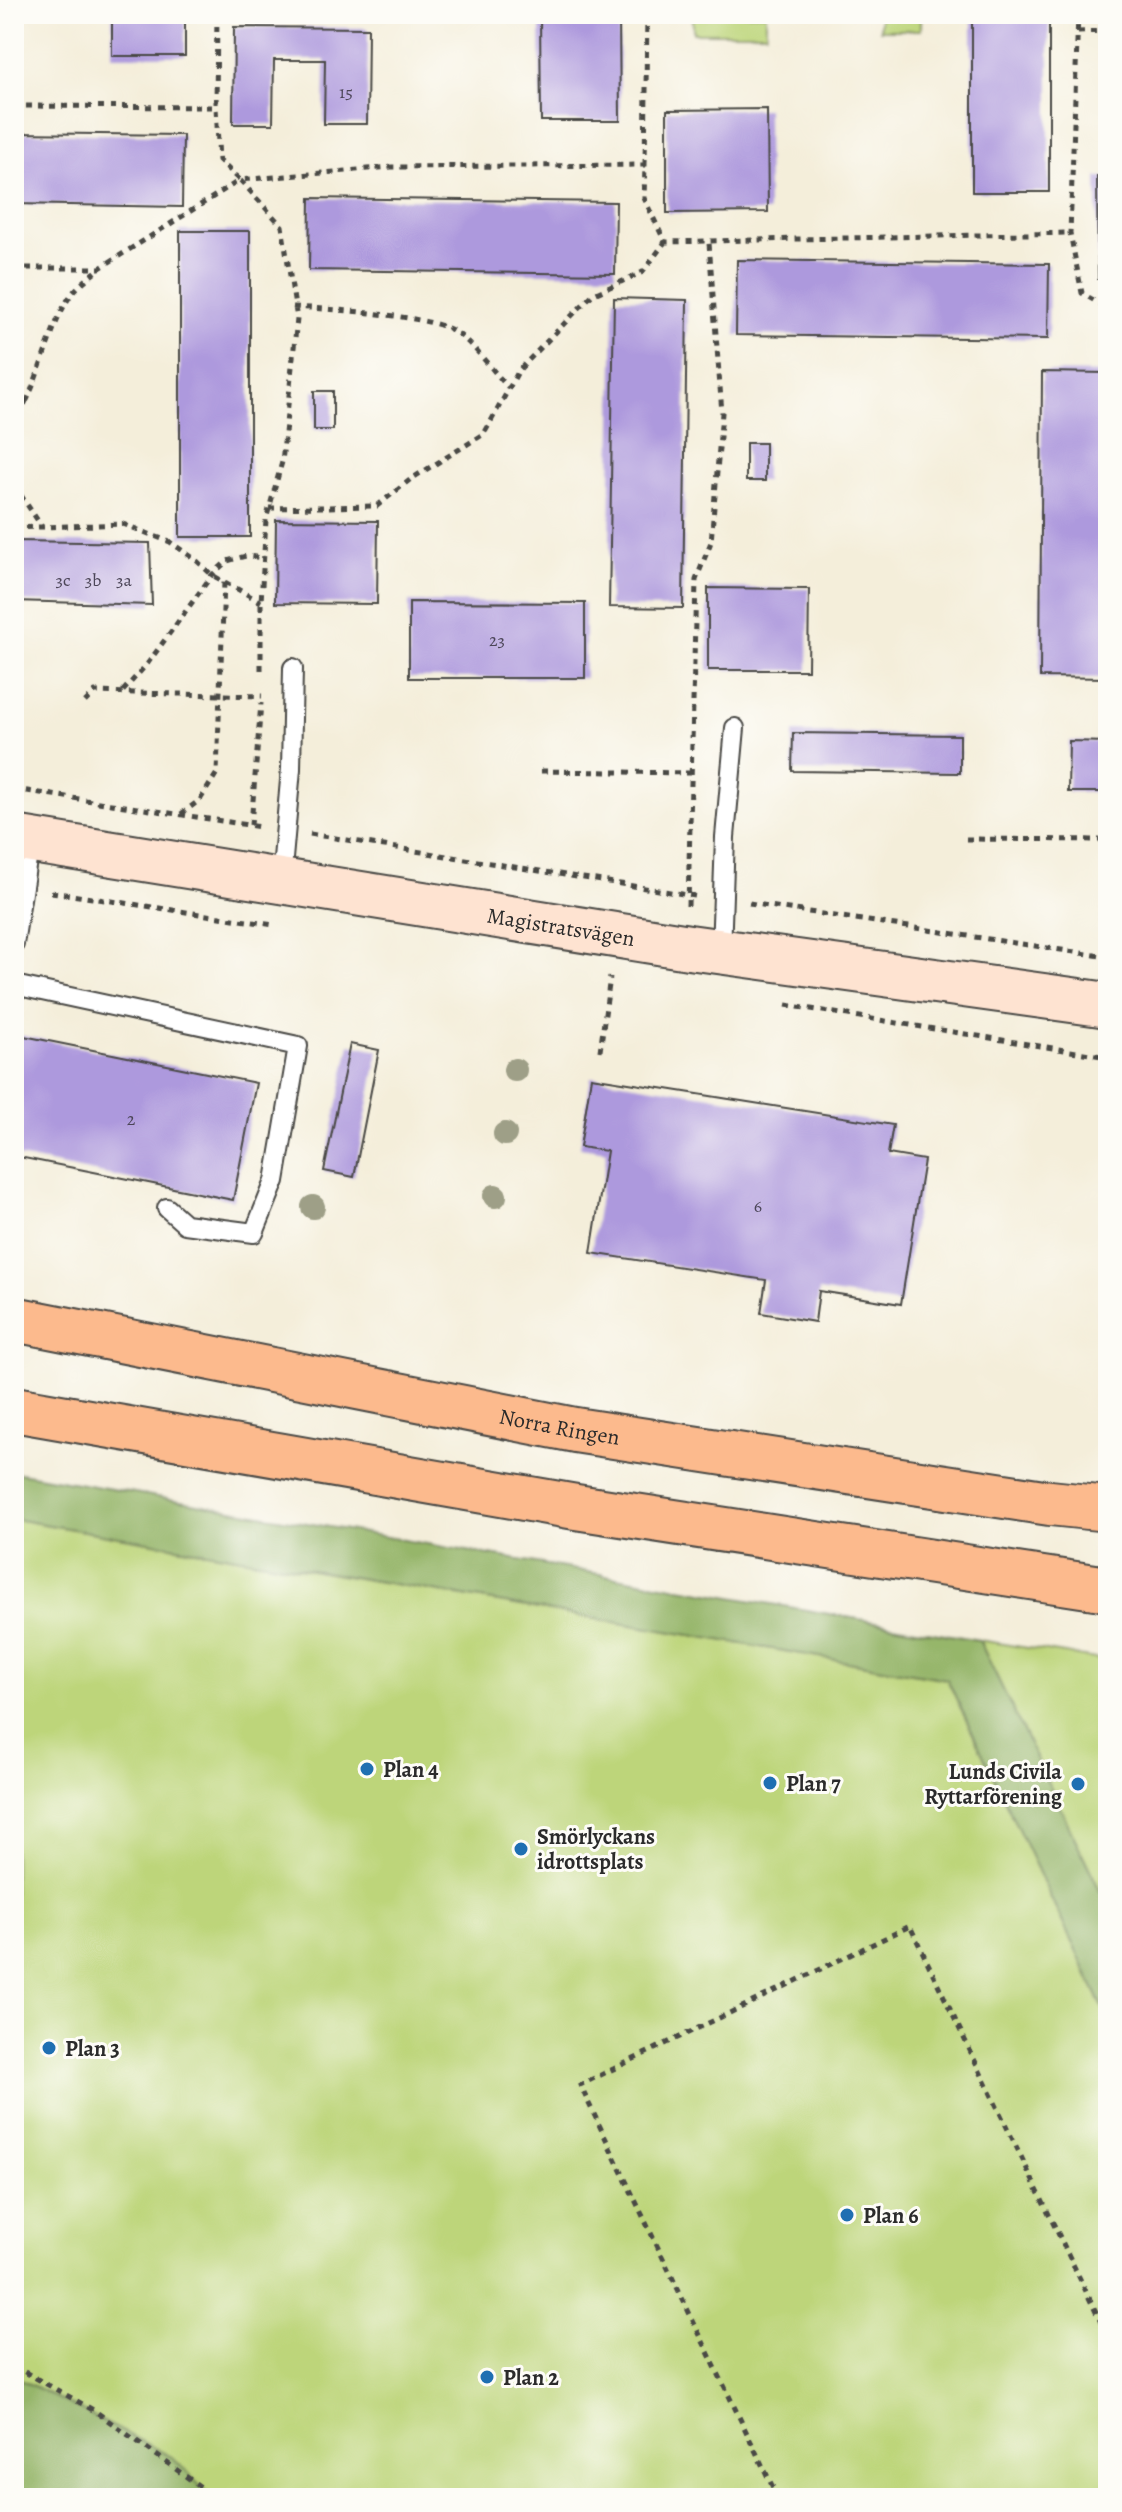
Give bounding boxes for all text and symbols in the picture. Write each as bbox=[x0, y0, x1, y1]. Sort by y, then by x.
house number: 15 bbox=[339, 80, 353, 104]
house number: 3c bbox=[55, 568, 71, 592]
house number: 3b bbox=[85, 568, 101, 592]
house number: 3a bbox=[116, 568, 133, 592]
house number: 23 bbox=[489, 628, 505, 652]
street label: Magistratsvägen bbox=[485, 901, 637, 954]
house number: 2 bbox=[127, 1107, 136, 1131]
house number: 6 bbox=[754, 1194, 762, 1218]
street label: Norra Ringen bbox=[496, 1401, 622, 1453]
place label: Plan 4 bbox=[383, 1755, 439, 1785]
place label: Lunds Civila Ryttarförening bbox=[924, 1757, 1063, 1812]
marker: Plan 4 bbox=[358, 1760, 376, 1778]
place label: Plan 7 bbox=[786, 1769, 841, 1799]
marker: Plan 7 bbox=[761, 1774, 779, 1792]
marker: Lunds Civila Ryttarförening bbox=[1069, 1775, 1087, 1793]
place label: Smörlyckans idrottsplats bbox=[537, 1822, 655, 1877]
marker: Smörlyckans idrottsplats bbox=[512, 1840, 530, 1858]
place label: Plan 3 bbox=[65, 2034, 120, 2064]
marker: Plan 3 bbox=[40, 2039, 58, 2057]
place label: Plan 6 bbox=[863, 2201, 919, 2231]
marker: Plan 6 bbox=[838, 2206, 856, 2224]
place label: Plan 2 bbox=[503, 2363, 559, 2393]
marker: Plan 2 bbox=[478, 2368, 496, 2386]

